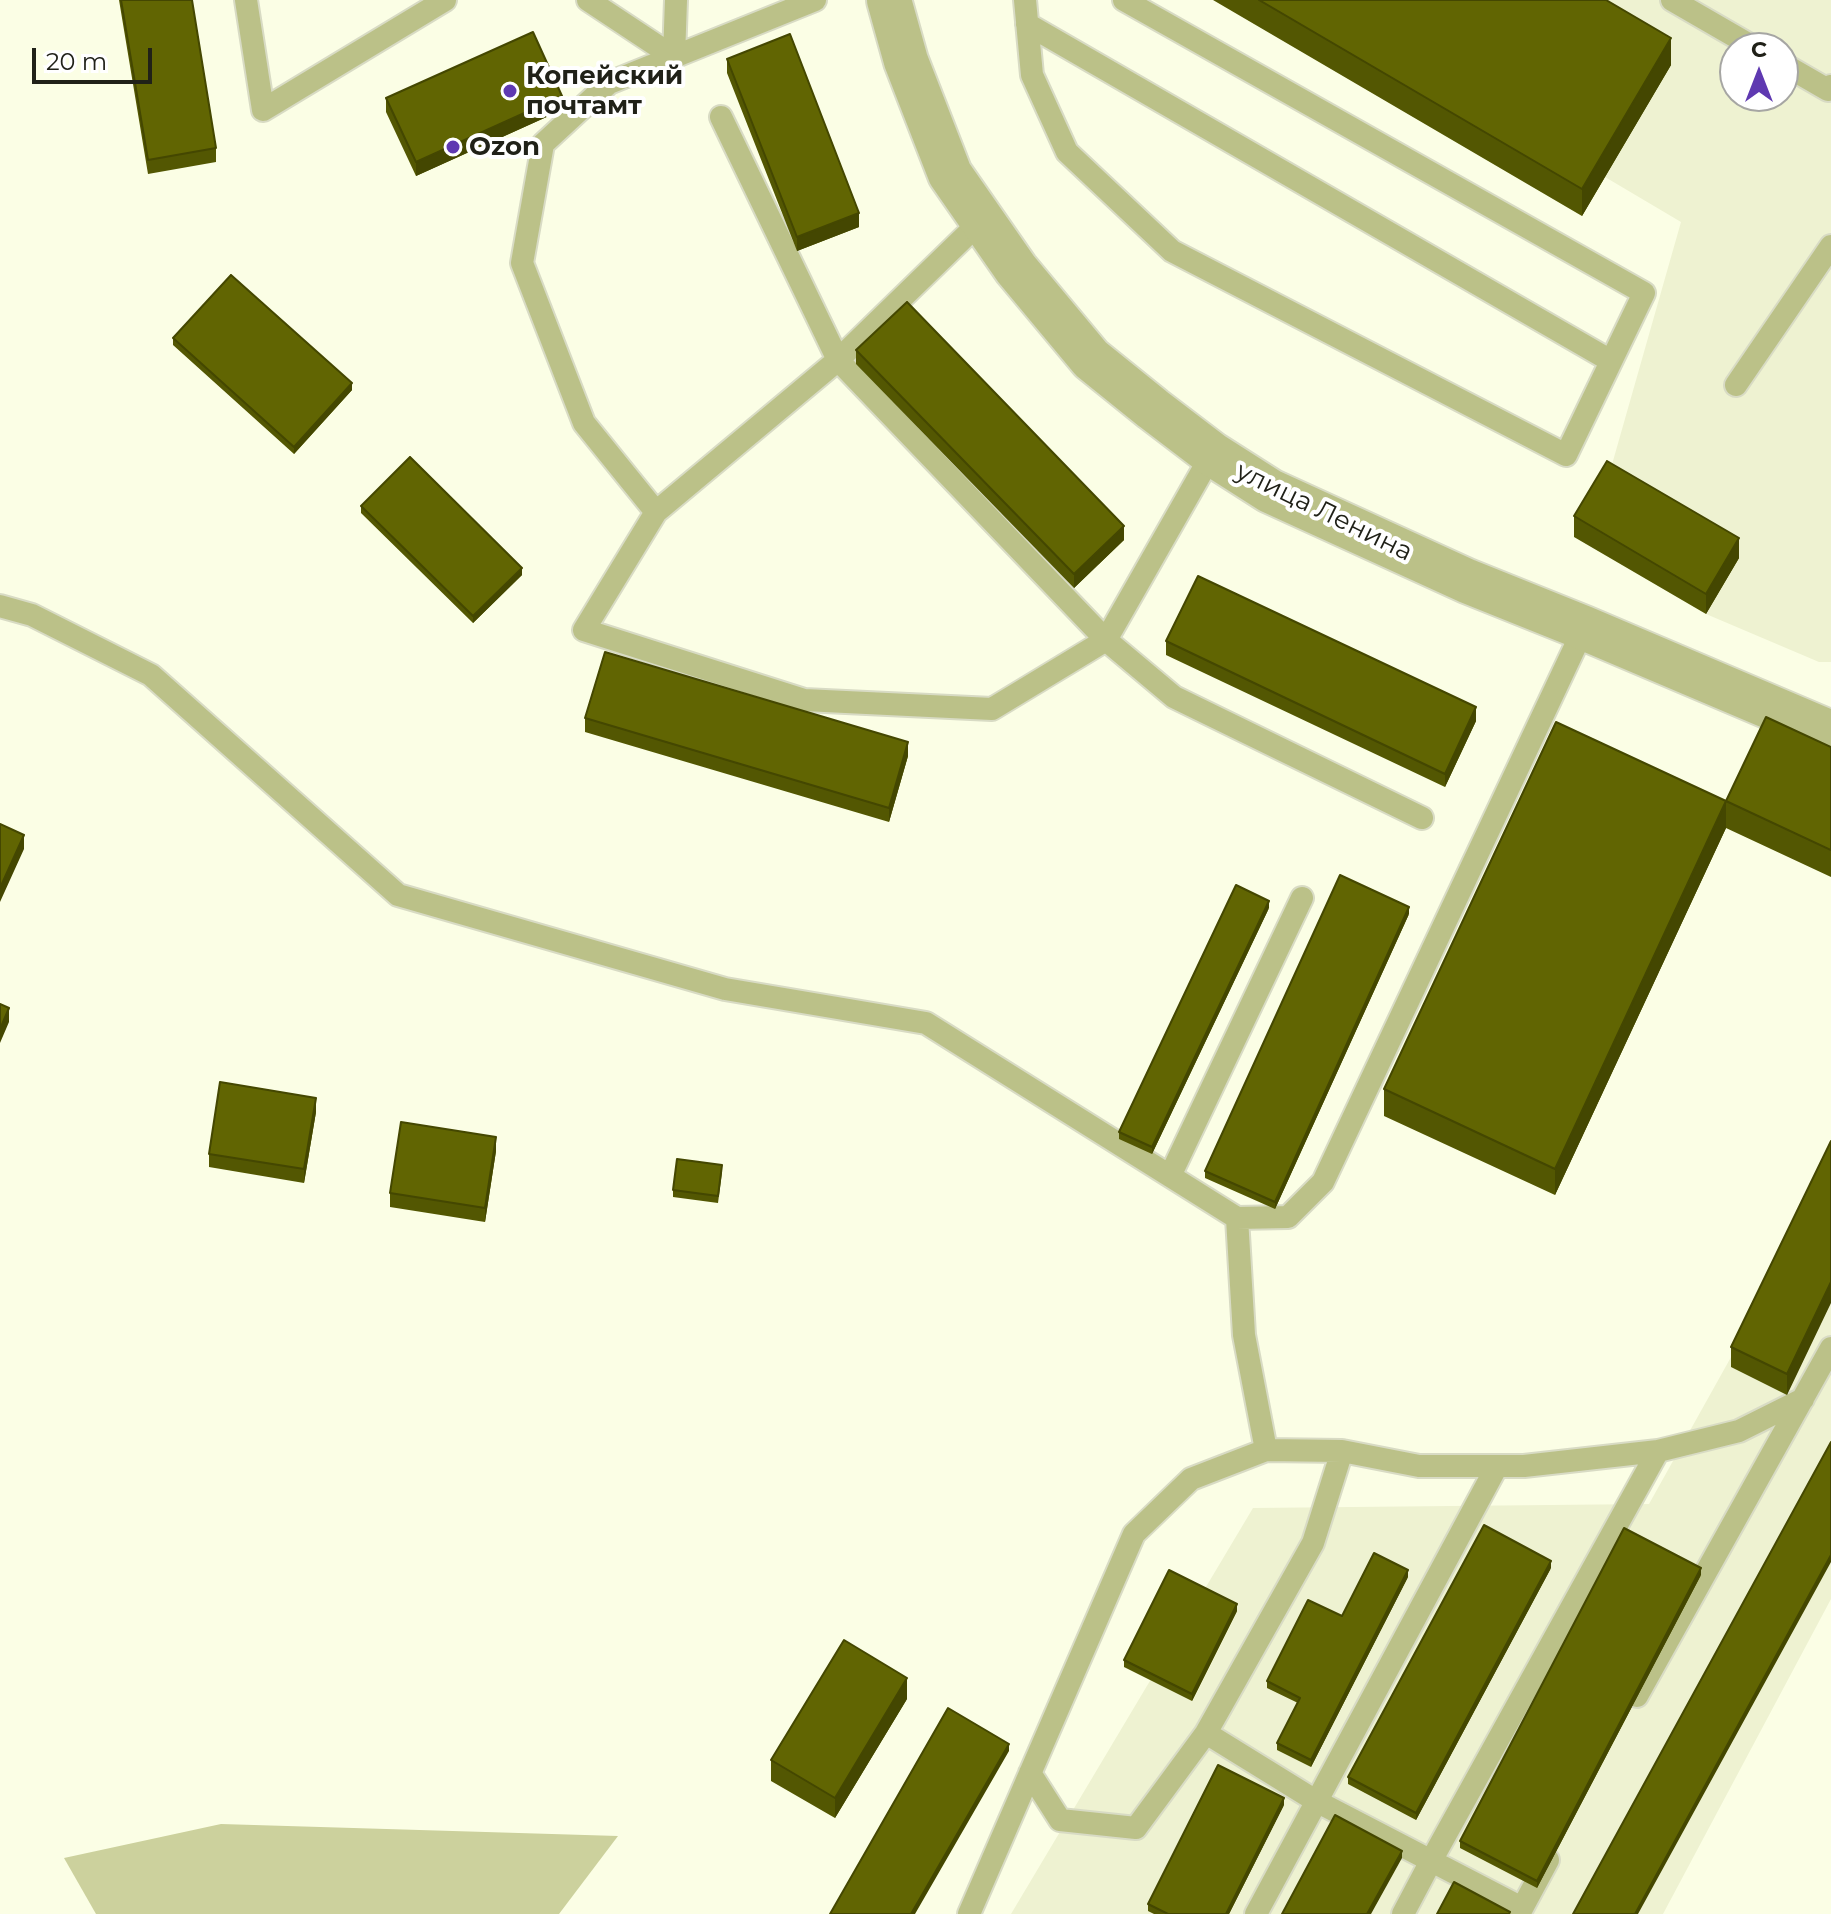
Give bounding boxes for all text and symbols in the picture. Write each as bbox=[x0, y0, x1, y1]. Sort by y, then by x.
scale bar bbox=[36, 32, 156, 82]
north arrow bbox=[1719, 32, 1799, 112]
text: С bbox=[1751, 36, 1767, 63]
text: 20 m bbox=[46, 47, 107, 76]
place label: Копейский почтамт bbox=[526, 60, 683, 122]
marker: Копейский почтамт bbox=[501, 82, 519, 100]
place label: Ozon bbox=[469, 131, 540, 163]
marker: Ozon bbox=[444, 138, 462, 156]
street label: улица Ленина bbox=[1231, 456, 1417, 568]

